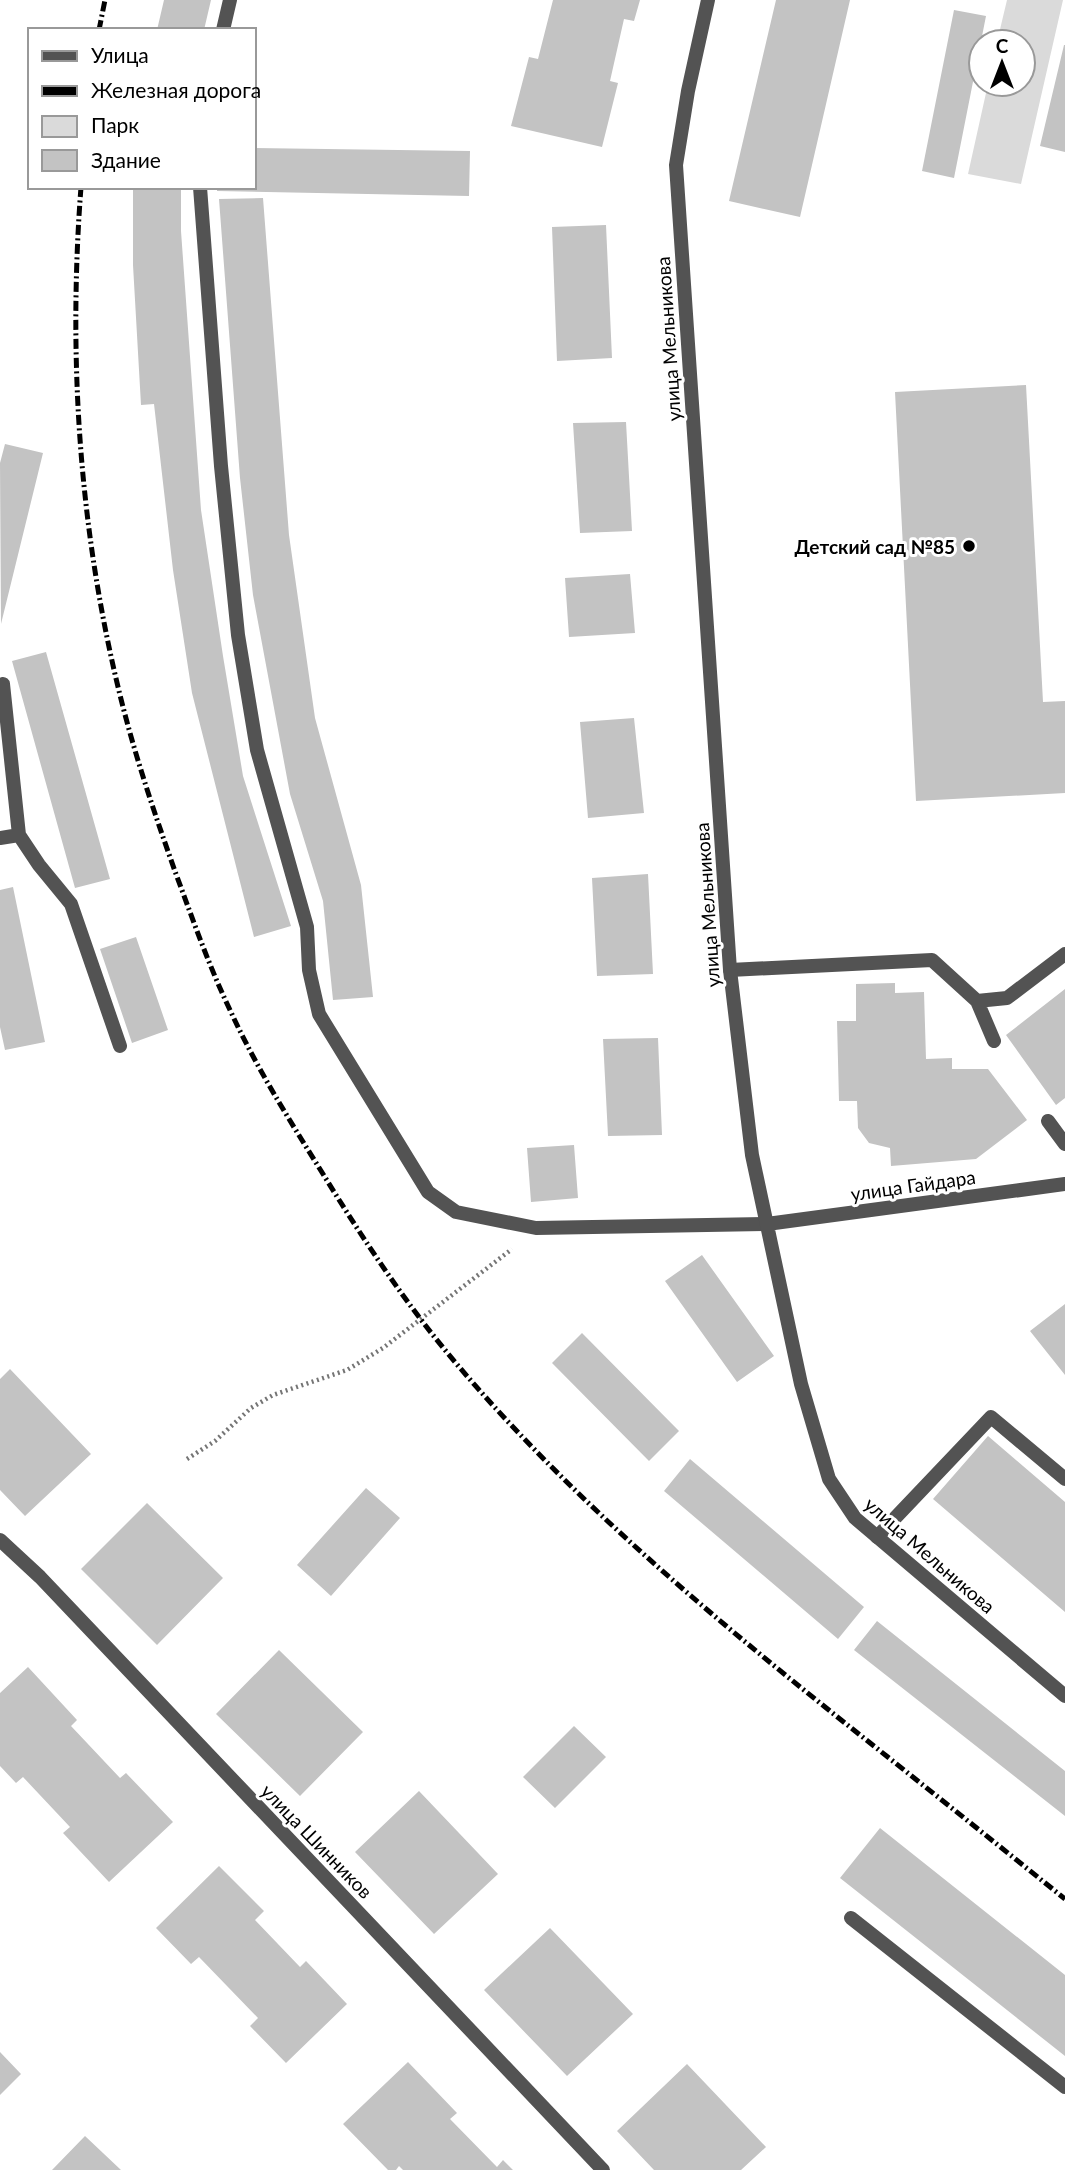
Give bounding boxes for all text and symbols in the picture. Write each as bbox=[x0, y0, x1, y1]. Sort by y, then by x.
legend bbox=[28, 28, 256, 189]
north arrow bbox=[967, 28, 1037, 98]
text: С bbox=[996, 34, 1009, 57]
text: Улица bbox=[91, 42, 149, 67]
text: Железная дорога bbox=[91, 77, 261, 102]
text: Парк bbox=[91, 112, 139, 137]
text: Здание bbox=[91, 147, 161, 172]
street label: улица Мельникова bbox=[651, 256, 685, 422]
place label: Детский сад №85 bbox=[794, 535, 955, 558]
marker: Детский сад №85 bbox=[961, 538, 977, 554]
street label: улица Мельникова bbox=[690, 822, 724, 988]
street label: улица Гайдара bbox=[849, 1165, 977, 1205]
street label: улица Мельникова bbox=[860, 1492, 1000, 1618]
street label: улица Шинников bbox=[257, 1779, 377, 1903]

